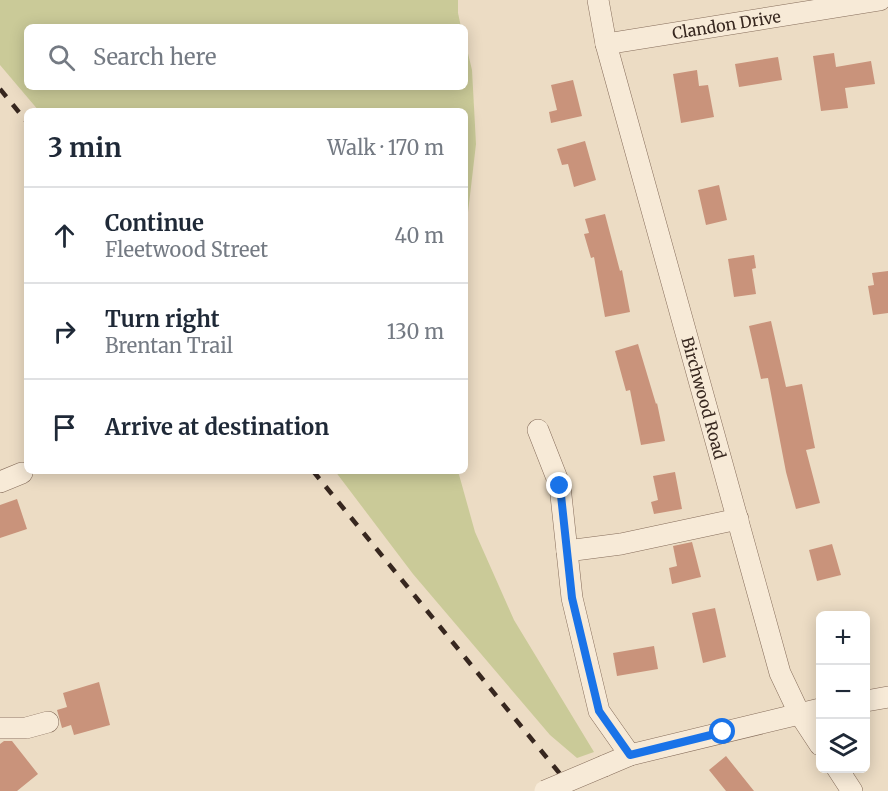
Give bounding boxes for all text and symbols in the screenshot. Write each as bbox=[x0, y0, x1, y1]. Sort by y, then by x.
street label: Clandon Drive bbox=[671, 6, 782, 43]
search box bbox=[24, 24, 468, 90]
icon: search bbox=[45, 41, 78, 74]
text: Search here bbox=[93, 43, 216, 71]
text: 3 min bbox=[48, 131, 122, 164]
text: Walk · 170 m bbox=[327, 135, 444, 160]
text: Continue bbox=[105, 209, 204, 237]
icon: ahead bbox=[48, 219, 81, 252]
text: 40 m bbox=[394, 223, 444, 248]
text: Fleetwood Street bbox=[105, 237, 268, 262]
text: Turn right bbox=[105, 305, 219, 333]
icon: right bbox=[48, 315, 81, 348]
text: 130 m bbox=[387, 319, 444, 344]
text: Brentan Trail bbox=[105, 333, 233, 358]
street label: Birchwood Road bbox=[677, 335, 730, 462]
icon: arrive bbox=[48, 411, 81, 444]
text: Arrive at destination bbox=[105, 413, 329, 441]
route end bbox=[546, 472, 572, 498]
map controls bbox=[816, 611, 870, 773]
button: + bbox=[816, 611, 870, 665]
button: − bbox=[816, 665, 870, 719]
route start bbox=[709, 718, 735, 744]
button: layers bbox=[816, 719, 870, 773]

